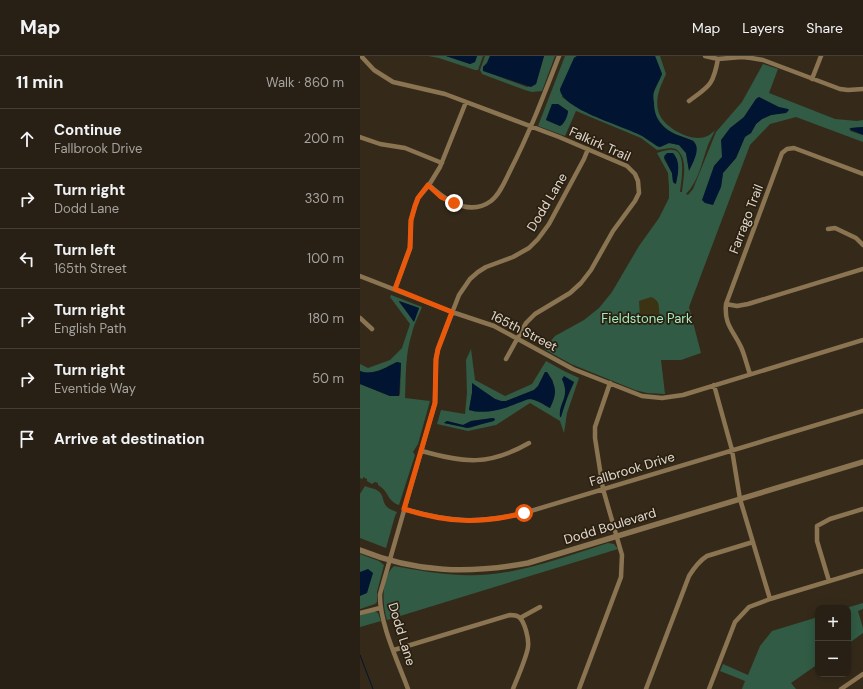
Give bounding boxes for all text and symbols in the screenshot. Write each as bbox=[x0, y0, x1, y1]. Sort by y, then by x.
text: Map bbox=[20, 15, 60, 40]
text: Map bbox=[692, 19, 720, 37]
text: Layers bbox=[742, 19, 784, 37]
text: Share bbox=[806, 19, 843, 37]
text: 11 min bbox=[16, 71, 64, 93]
text: Walk · 860 m bbox=[266, 74, 344, 91]
text: Continue bbox=[54, 120, 122, 140]
street label: Falkirk Trail bbox=[567, 123, 633, 165]
icon: ahead bbox=[16, 128, 38, 150]
text: 200 m bbox=[304, 130, 344, 147]
text: Fallbrook Drive bbox=[54, 140, 142, 157]
street label: Dodd Lane bbox=[523, 170, 571, 234]
text: Turn right bbox=[54, 180, 125, 200]
street label: Farrago Trail bbox=[725, 182, 767, 256]
icon: right bbox=[16, 188, 38, 210]
text: 330 m bbox=[305, 190, 344, 207]
route end bbox=[445, 194, 463, 212]
text: Dodd Lane bbox=[54, 200, 119, 217]
text: Turn left bbox=[54, 240, 115, 260]
icon: left bbox=[16, 248, 38, 270]
text: 100 m bbox=[307, 250, 344, 267]
text: 165th Street bbox=[54, 260, 127, 277]
text: Turn right bbox=[54, 300, 125, 320]
street label: 165th Street bbox=[488, 307, 560, 355]
icon: right bbox=[16, 308, 38, 330]
text: 180 m bbox=[308, 310, 344, 327]
park label: Fieldstone Park bbox=[601, 310, 693, 327]
text: English Path bbox=[54, 320, 126, 337]
text: Turn right bbox=[54, 360, 125, 380]
icon: right bbox=[16, 368, 38, 390]
text: 50 m bbox=[312, 370, 344, 387]
text: Eventide Way bbox=[54, 380, 136, 397]
icon: arrive bbox=[16, 428, 38, 450]
text: Arrive at destination bbox=[54, 429, 205, 449]
street label: Fallbrook Drive bbox=[587, 448, 677, 490]
route start bbox=[515, 504, 533, 522]
street label: Dodd Boulevard bbox=[562, 504, 658, 548]
street label: Dodd Lane bbox=[384, 600, 420, 668]
map controls bbox=[815, 605, 851, 677]
button: + bbox=[815, 605, 851, 641]
button: − bbox=[815, 641, 851, 677]

